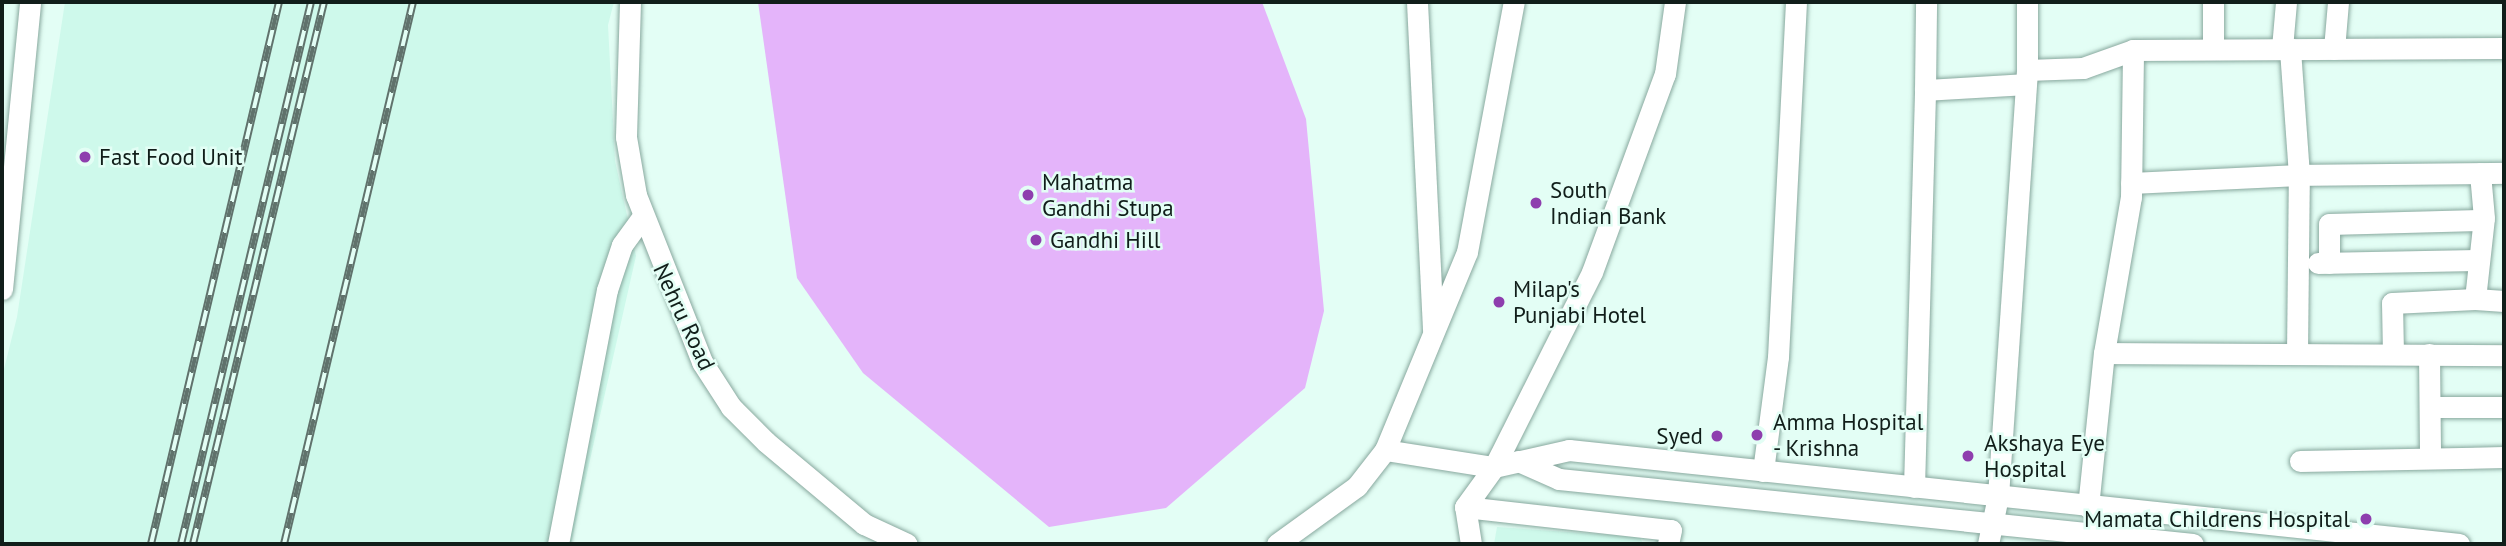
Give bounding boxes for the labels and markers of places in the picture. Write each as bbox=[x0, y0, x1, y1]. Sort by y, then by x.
place label: Fast Food Unit bbox=[99, 143, 243, 171]
marker: Fast Food Unit bbox=[77, 149, 93, 165]
place label: Mahatma Gandhi Stupa bbox=[1042, 168, 1174, 222]
place label: South Indian Bank bbox=[1550, 176, 1666, 230]
marker: Mahatma Gandhi Stupa bbox=[1020, 187, 1036, 203]
marker: South Indian Bank bbox=[1528, 195, 1544, 211]
place label: Gandhi Hill bbox=[1050, 226, 1160, 254]
marker: Gandhi Hill bbox=[1028, 232, 1044, 248]
place label: Milap's Punjabi Hotel bbox=[1513, 275, 1646, 329]
marker: Milap's Punjabi Hotel bbox=[1491, 294, 1507, 310]
place label: Amma Hospital - Krishna bbox=[1773, 408, 1923, 462]
place label: Syed bbox=[1656, 422, 1703, 450]
marker: Amma Hospital - Krishna bbox=[1747, 425, 1767, 445]
marker: Syed bbox=[1709, 428, 1725, 444]
place label: Akshaya Eye Hospital bbox=[1984, 429, 2105, 483]
marker: Akshaya Eye Hospital bbox=[1958, 446, 1978, 466]
place label: Mamata Childrens Hospital bbox=[2084, 505, 2350, 533]
marker: Mamata Childrens Hospital bbox=[2356, 509, 2376, 529]

